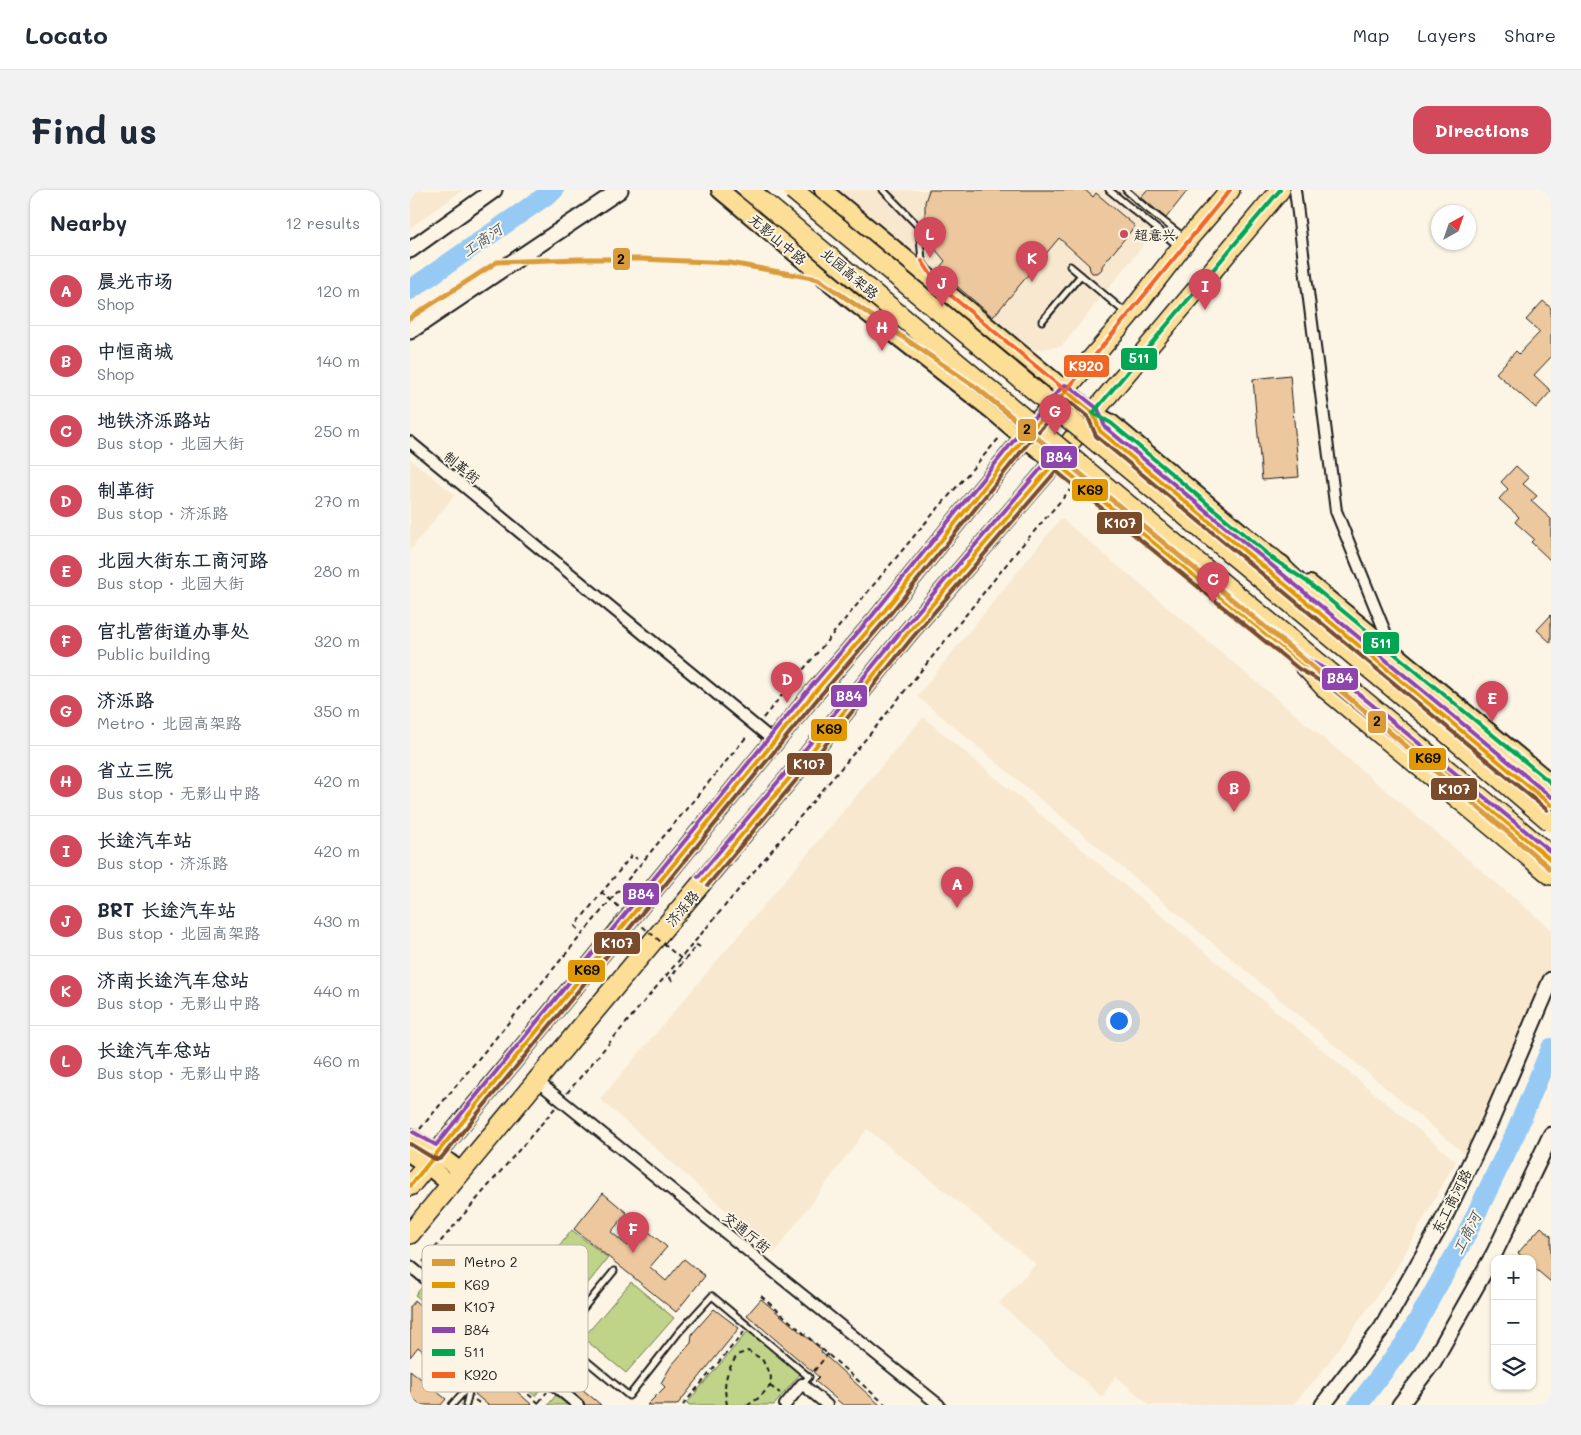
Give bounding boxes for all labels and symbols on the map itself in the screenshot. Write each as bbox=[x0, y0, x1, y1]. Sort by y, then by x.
north arrow bbox=[1431, 205, 1476, 250]
street label: 无影山中路 bbox=[745, 209, 811, 269]
water label: 工商河 bbox=[458, 217, 509, 261]
pin: L bbox=[914, 217, 946, 258]
place label: 超意兴 bbox=[1134, 225, 1176, 244]
marker: 超意兴 bbox=[1118, 228, 1130, 240]
pin: K bbox=[1016, 241, 1048, 282]
street label: 北园高架路 bbox=[817, 243, 883, 303]
line badge: 2 bbox=[612, 247, 631, 271]
text: 2 bbox=[617, 249, 625, 268]
pin: J bbox=[926, 266, 958, 307]
pin: I bbox=[1189, 269, 1221, 310]
pin: H bbox=[866, 310, 898, 351]
line badge: 511 bbox=[1120, 347, 1158, 371]
text: 511 bbox=[1129, 348, 1149, 367]
line badge: K920 bbox=[1063, 354, 1110, 378]
text: K920 bbox=[1069, 356, 1103, 375]
pin: G bbox=[1039, 394, 1071, 435]
line badge: 2 bbox=[1017, 418, 1037, 442]
text: 2 bbox=[1023, 419, 1031, 438]
line badge: B84 bbox=[1040, 445, 1078, 469]
street label: 制革街 bbox=[440, 446, 484, 488]
text: B84 bbox=[1046, 447, 1073, 466]
line badge: K69 bbox=[1071, 478, 1109, 502]
text: K69 bbox=[1077, 480, 1104, 499]
line badge: K107 bbox=[1096, 511, 1143, 535]
text: K107 bbox=[1104, 513, 1136, 532]
pin: C bbox=[1197, 562, 1229, 603]
line badge: 511 bbox=[1362, 631, 1400, 655]
text: 511 bbox=[1371, 633, 1391, 652]
pin: D bbox=[771, 662, 803, 703]
line badge: B84 bbox=[1321, 667, 1359, 691]
text: B84 bbox=[1327, 668, 1354, 687]
pin: E bbox=[1476, 681, 1508, 722]
line badge: B84 bbox=[830, 684, 868, 708]
text: B84 bbox=[836, 686, 863, 705]
line badge: 2 bbox=[1367, 710, 1387, 734]
text: 2 bbox=[1373, 711, 1381, 730]
line badge: K69 bbox=[810, 718, 848, 742]
text: K69 bbox=[816, 719, 843, 738]
line badge: K69 bbox=[1408, 747, 1447, 771]
text: K69 bbox=[1415, 748, 1442, 767]
line badge: K107 bbox=[786, 752, 833, 776]
text: K107 bbox=[793, 754, 825, 773]
pin: B bbox=[1218, 771, 1250, 812]
line badge: K107 bbox=[1430, 777, 1478, 801]
text: K107 bbox=[1438, 779, 1470, 798]
pin: A bbox=[941, 867, 973, 908]
line badge: B84 bbox=[622, 882, 660, 906]
text: B84 bbox=[628, 884, 655, 903]
street label: 济泺路 bbox=[661, 886, 703, 930]
line badge: K107 bbox=[593, 931, 641, 955]
text: K107 bbox=[601, 933, 633, 952]
line badge: K69 bbox=[567, 959, 606, 983]
text: K69 bbox=[574, 960, 601, 979]
your location bbox=[1106, 1008, 1132, 1034]
street label: 东工商河路 bbox=[1428, 1166, 1474, 1236]
street label: 交通厅街 bbox=[719, 1207, 775, 1257]
water label: 工商河 bbox=[1448, 1209, 1484, 1257]
pin: F bbox=[617, 1212, 649, 1253]
legend bbox=[422, 1245, 588, 1392]
text: Metro 2 bbox=[464, 1252, 518, 1271]
text: K69 bbox=[464, 1275, 489, 1294]
text: K107 bbox=[464, 1297, 495, 1316]
text: B84 bbox=[464, 1320, 490, 1339]
text: 511 bbox=[464, 1342, 485, 1361]
text: K920 bbox=[464, 1365, 498, 1384]

